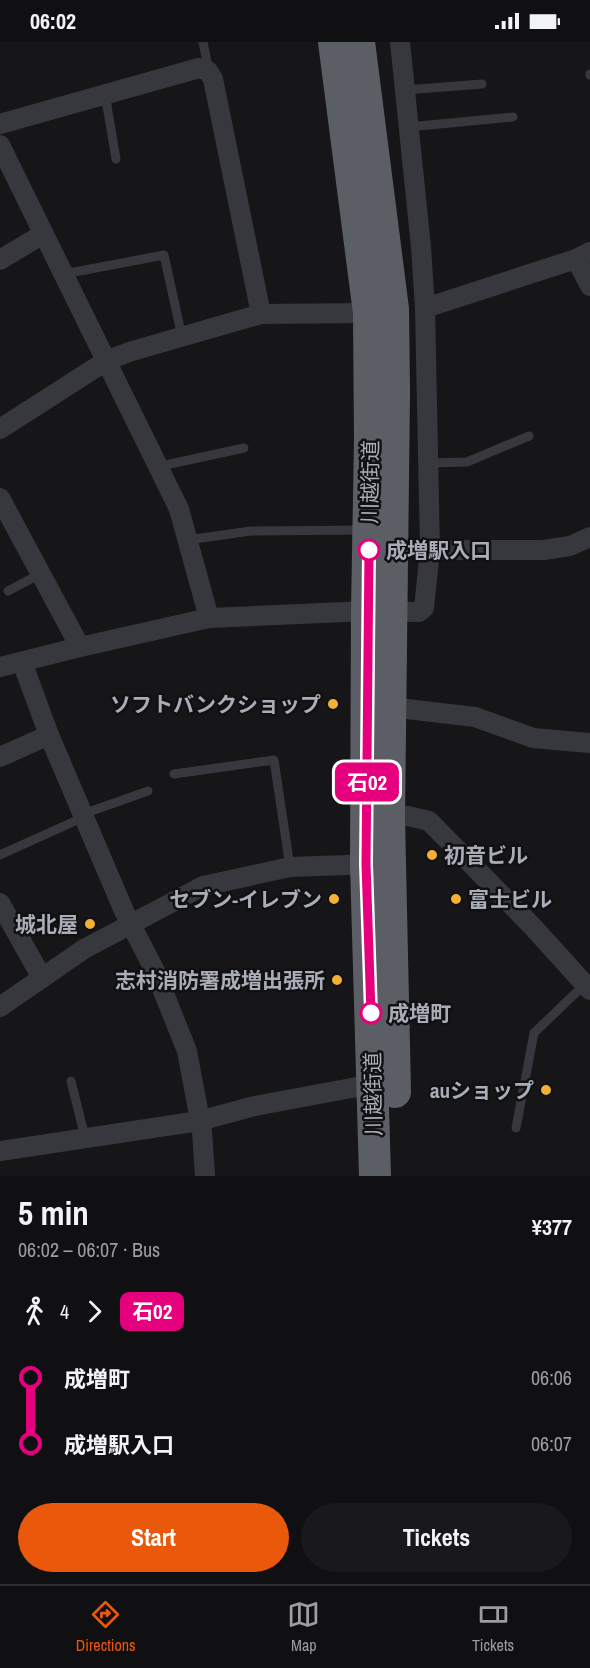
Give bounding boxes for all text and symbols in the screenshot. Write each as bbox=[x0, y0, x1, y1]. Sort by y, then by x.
text: 06:02 bbox=[30, 6, 76, 36]
street label: 川越街道 bbox=[355, 440, 385, 524]
place label: 成増駅入口 bbox=[386, 536, 491, 565]
marker: 成増駅入口 bbox=[358, 539, 380, 561]
place label: ソフトバンクショップ bbox=[110, 690, 321, 719]
marker: ソフトバンクショップ bbox=[326, 697, 340, 711]
line badge: 石02 bbox=[332, 762, 401, 802]
text: 石02 bbox=[347, 768, 387, 797]
place label: 初音ビル bbox=[444, 841, 528, 870]
marker: 初音ビル bbox=[425, 848, 439, 862]
place label: セブン-イレブン bbox=[169, 885, 322, 914]
place label: 富士ビル bbox=[468, 885, 552, 914]
marker: セブン-イレブン bbox=[327, 892, 341, 906]
marker: 富士ビル bbox=[449, 892, 463, 906]
place label: 城北屋 bbox=[15, 910, 78, 939]
marker: 城北屋 bbox=[83, 917, 97, 931]
place label: 志村消防署成増出張所 bbox=[115, 966, 325, 995]
marker: 志村消防署成増出張所 bbox=[330, 973, 344, 987]
place label: 成増町 bbox=[388, 999, 451, 1028]
marker: 成増町 bbox=[360, 1002, 382, 1024]
street label: 川越街道 bbox=[358, 1052, 388, 1136]
place label: auショップ bbox=[430, 1076, 534, 1105]
marker: auショップ bbox=[539, 1083, 553, 1097]
text: 5 min bbox=[18, 1191, 89, 1235]
text: ¥377 bbox=[532, 1212, 572, 1242]
text: 06:02 – 06:07 · Bus bbox=[18, 1236, 160, 1263]
icon: walk bbox=[18, 1295, 51, 1328]
icon: forward bbox=[78, 1295, 111, 1328]
text: 石02 bbox=[132, 1297, 172, 1326]
text: 4 bbox=[60, 1298, 69, 1325]
text: 成増町 bbox=[64, 1364, 130, 1394]
text: 06:06 bbox=[531, 1364, 572, 1391]
text: 成増駅入口 bbox=[64, 1430, 174, 1460]
text: 06:07 bbox=[531, 1430, 572, 1457]
button: Start bbox=[18, 1503, 289, 1572]
button: Tickets bbox=[301, 1503, 572, 1572]
tab: Directions bbox=[76, 1598, 136, 1656]
tab: Map bbox=[287, 1598, 320, 1656]
tab: Tickets bbox=[472, 1598, 514, 1656]

